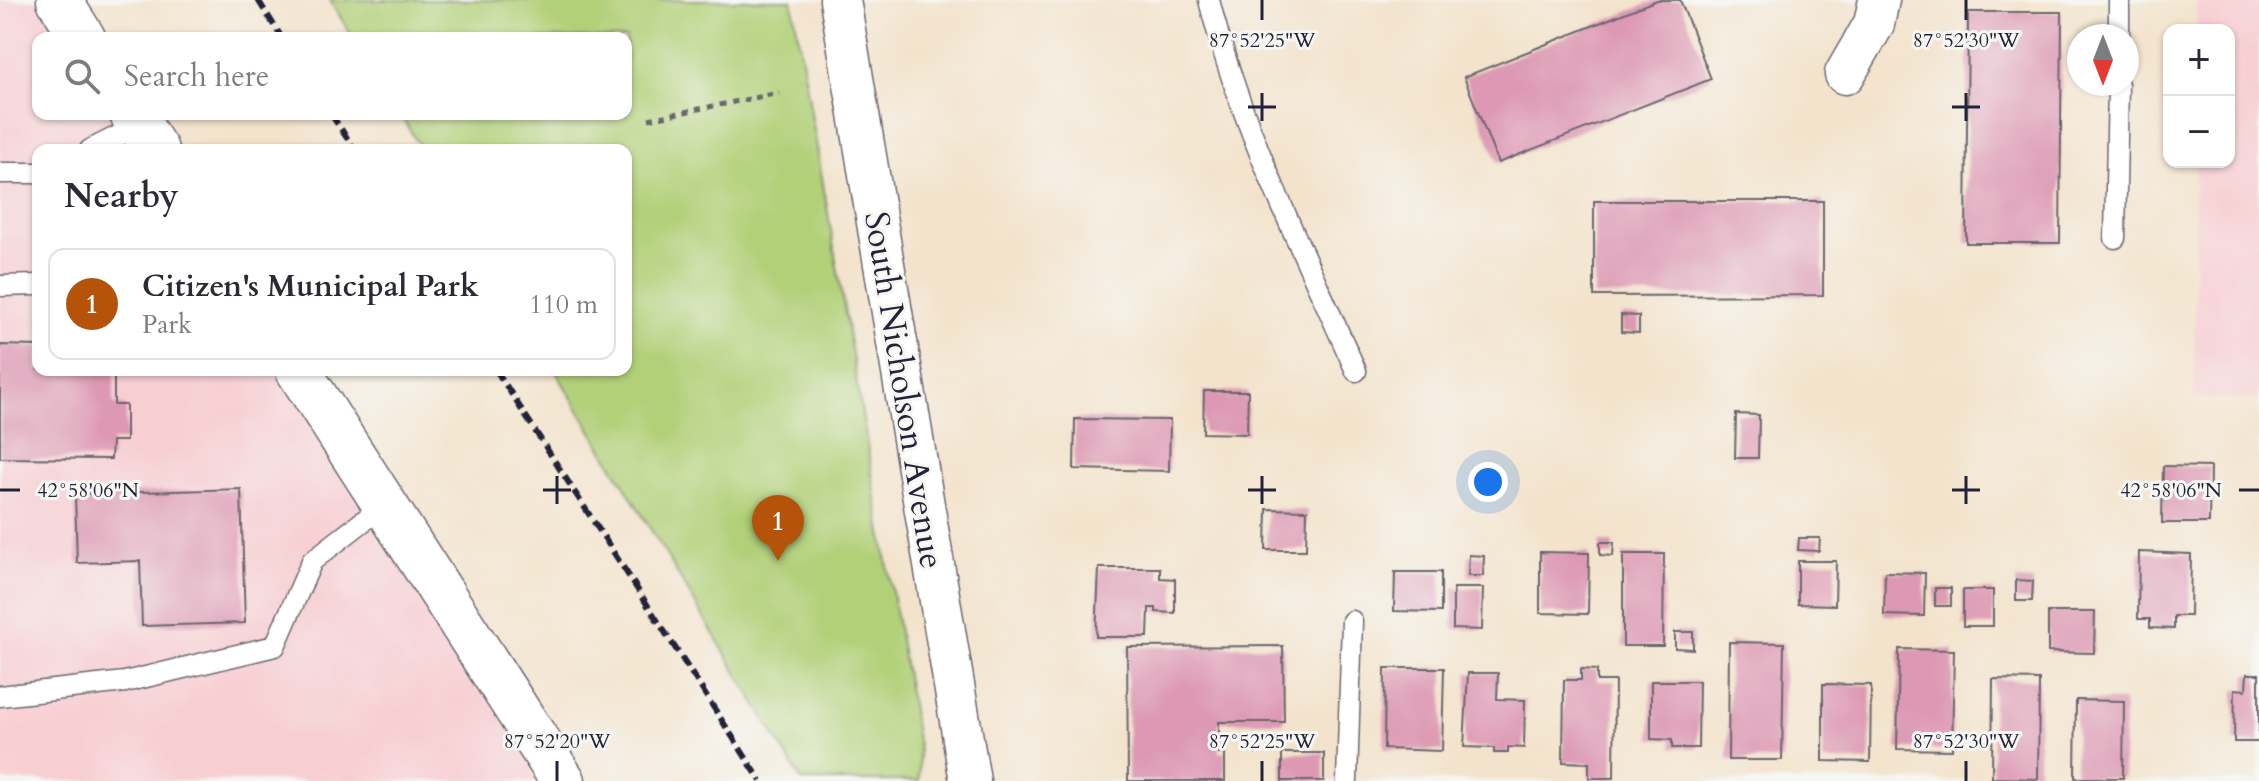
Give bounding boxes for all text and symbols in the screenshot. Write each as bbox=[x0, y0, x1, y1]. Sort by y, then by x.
north arrow bbox=[2067, 24, 2139, 96]
map controls bbox=[2163, 24, 2235, 168]
button: + bbox=[2163, 24, 2235, 96]
text: 87°52'25"W bbox=[1209, 27, 1316, 54]
text: 87°52'30"W bbox=[1913, 27, 2020, 54]
search box bbox=[32, 32, 632, 120]
icon: search bbox=[60, 54, 104, 98]
text: Search here bbox=[124, 56, 269, 97]
button: − bbox=[2163, 96, 2235, 168]
text: Nearby bbox=[64, 173, 179, 219]
street label: South Nicholson Avenue bbox=[853, 208, 955, 572]
text: Citizen's Municipal Park bbox=[142, 266, 479, 307]
text: 1 bbox=[85, 287, 99, 322]
text: 110 m bbox=[529, 287, 598, 322]
text: Park bbox=[142, 307, 192, 342]
your location bbox=[1468, 462, 1508, 502]
text: 42°58'06"N bbox=[37, 477, 139, 504]
text: 42°58'06"N bbox=[2120, 477, 2222, 504]
pin: 1 bbox=[752, 495, 804, 561]
text: 87°52'20"W bbox=[504, 728, 611, 755]
text: 87°52'25"W bbox=[1209, 728, 1316, 755]
text: 87°52'30"W bbox=[1913, 728, 2020, 755]

